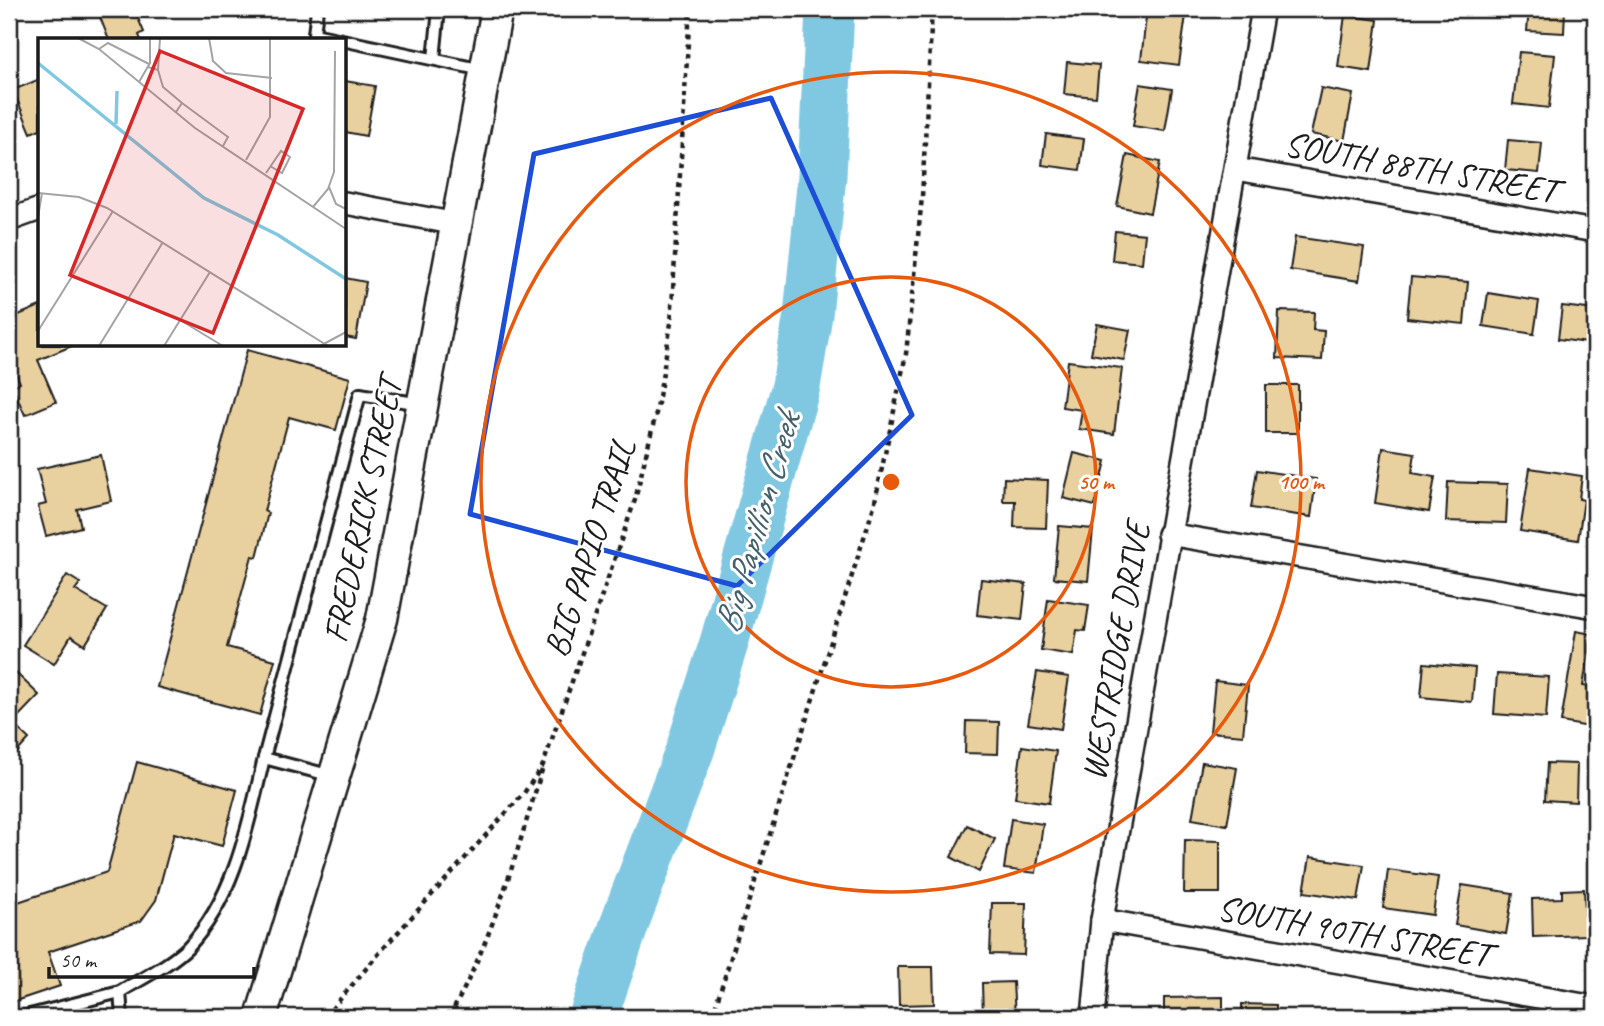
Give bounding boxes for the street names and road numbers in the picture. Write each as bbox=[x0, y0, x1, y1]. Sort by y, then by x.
street label: SOUTH 88TH STREET bbox=[1281, 121, 1569, 215]
street label: FREDERICK STREET bbox=[313, 367, 414, 646]
street label: BIG PAPIO TRAIL bbox=[533, 433, 646, 662]
street label: WESTRIDGE DRIVE bbox=[1071, 514, 1161, 784]
street label: SOUTH 90TH STREET bbox=[1214, 885, 1502, 979]

